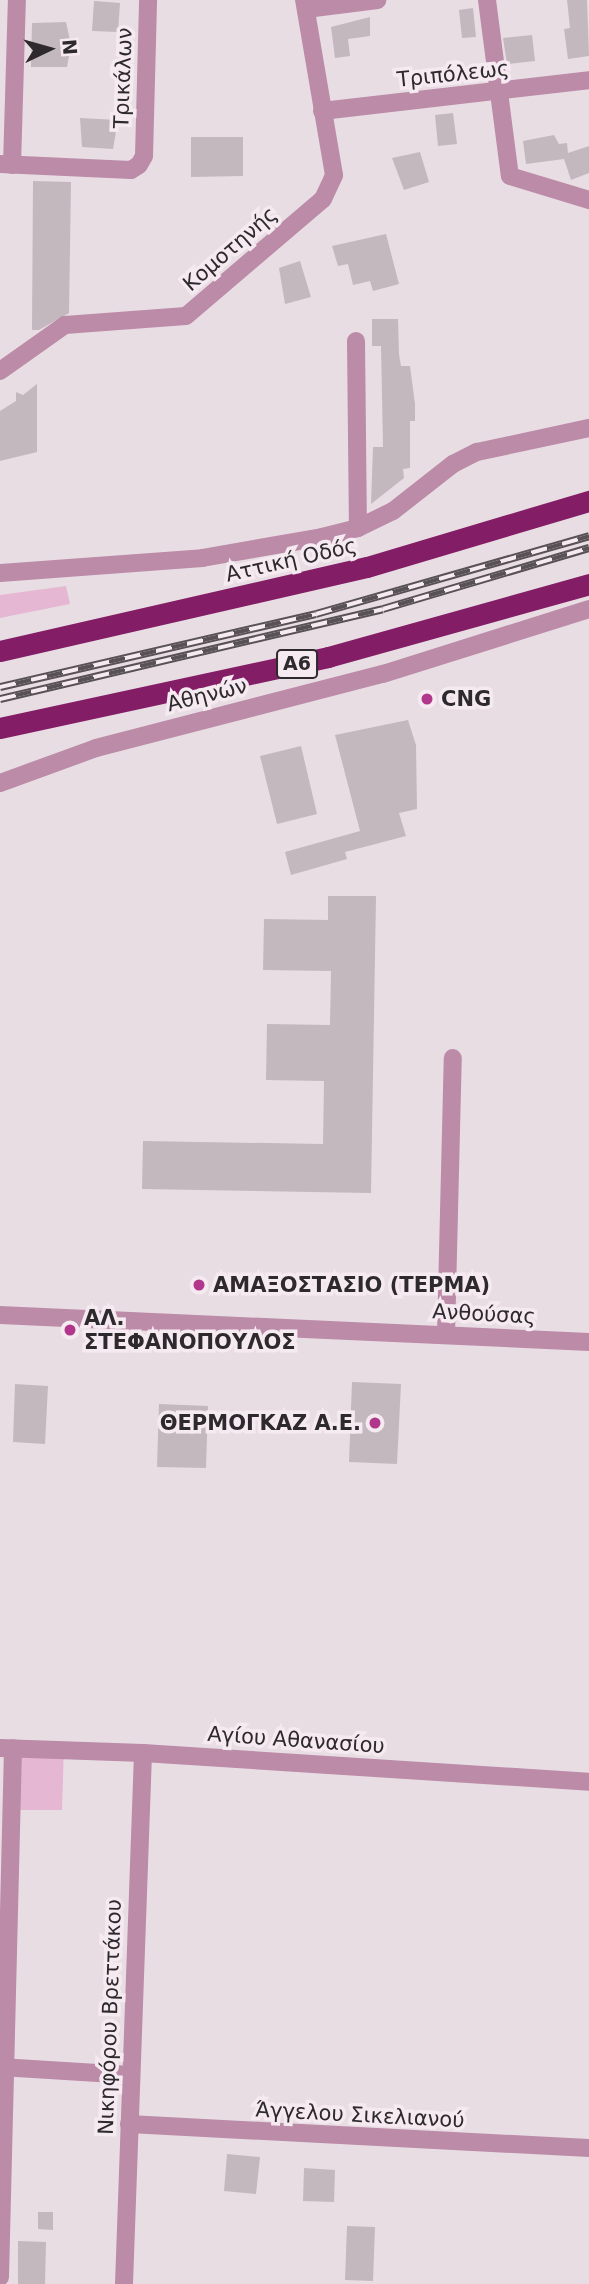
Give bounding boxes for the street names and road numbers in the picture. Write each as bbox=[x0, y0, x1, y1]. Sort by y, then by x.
street label: Τρικάλων bbox=[109, 27, 137, 129]
street label: Τριπόλεως bbox=[396, 56, 510, 92]
street label: Κομοτηνής bbox=[178, 201, 282, 297]
street label: Αττική Οδός bbox=[223, 533, 359, 587]
road number: Α6 bbox=[276, 649, 318, 680]
street label: Αθηνών bbox=[164, 673, 250, 717]
street label: Ανθούσας bbox=[432, 1299, 536, 1329]
street label: Αγίου Αθανασίου bbox=[207, 1721, 385, 1759]
street label: Νικηφόρου Βρεττάκου bbox=[93, 1899, 127, 2135]
street label: Άγγελου Σικελιανού bbox=[255, 2097, 465, 2133]

